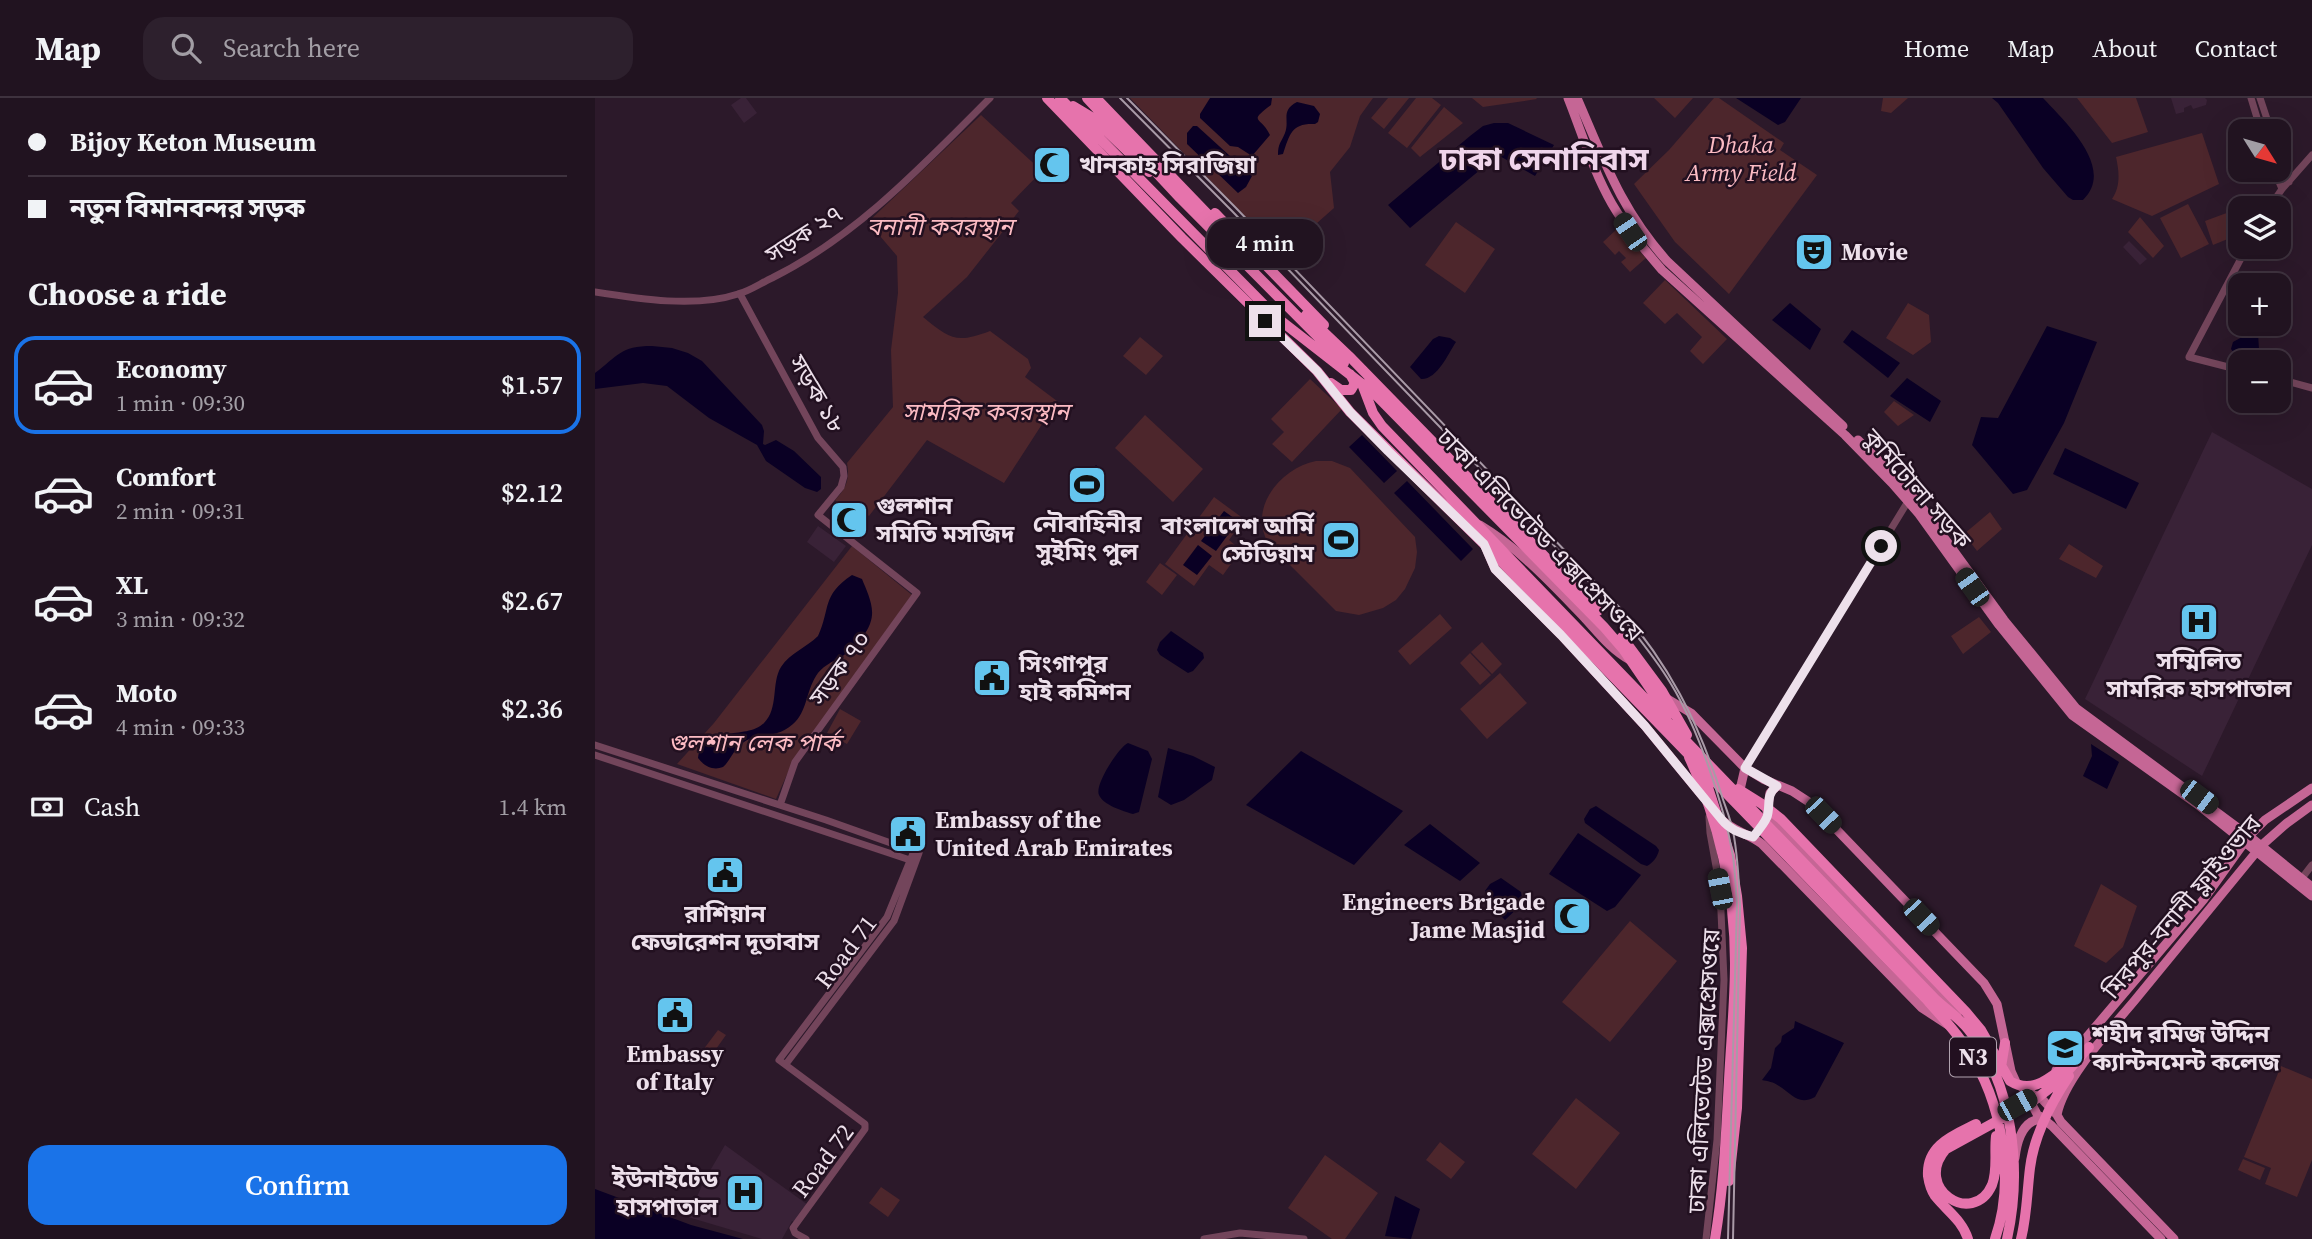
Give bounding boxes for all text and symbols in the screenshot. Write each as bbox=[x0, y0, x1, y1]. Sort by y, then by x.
search box bbox=[143, 17, 633, 80]
text: Map bbox=[35, 26, 101, 71]
icon: search bbox=[167, 29, 205, 67]
text: Search here bbox=[223, 30, 360, 66]
text: Home bbox=[1904, 32, 1969, 65]
text: Map bbox=[2007, 32, 2054, 65]
text: About bbox=[2092, 32, 2157, 65]
text: Contact bbox=[2195, 32, 2277, 65]
north arrow bbox=[2228, 119, 2291, 182]
map controls bbox=[2228, 119, 2291, 413]
text: Bijoy Keton Museum bbox=[70, 124, 316, 160]
park label: Dhaka Army Field bbox=[1683, 128, 1797, 189]
district label: ঢাকা সেনানিবাস bbox=[1438, 137, 1649, 181]
mosque icon: খানকাহ সিরাজিয়া bbox=[1031, 144, 1073, 186]
place label: খানকাহ সিরাজিয়া bbox=[1079, 148, 1257, 181]
text: নতুন বিমানবন্দর সড়ক bbox=[70, 190, 305, 226]
street label: সড়ক ২৭ bbox=[758, 196, 849, 271]
button: layers bbox=[2228, 196, 2291, 259]
car bbox=[1610, 209, 1651, 255]
park label: বনানী কবরস্থান bbox=[867, 210, 1018, 243]
callout: 4 min bbox=[1207, 220, 1323, 268]
text: 4 min bbox=[1235, 227, 1295, 259]
theatre icon: Movie bbox=[1793, 231, 1835, 273]
place label: Movie bbox=[1841, 235, 1908, 268]
text: Choose a ride bbox=[28, 272, 227, 316]
button: + bbox=[2228, 273, 2291, 336]
route end bbox=[1249, 305, 1281, 337]
street label: সড়ক ১৮ bbox=[781, 348, 854, 439]
button: − bbox=[2228, 350, 2291, 413]
text: Economy bbox=[116, 351, 227, 387]
icon: car bbox=[32, 354, 95, 417]
text: $1.57 bbox=[501, 367, 563, 403]
text: 1 min · 09:30 bbox=[116, 387, 245, 419]
park label: সামরিক কবরস্থান bbox=[903, 395, 1074, 428]
street label: ঢাকা এলিভেটেড এক্সপ্রেসওয়ে bbox=[1429, 420, 1652, 649]
street label: কুর্মিটোলা সড়ক bbox=[1855, 421, 1979, 556]
text: Comfort bbox=[116, 459, 216, 495]
icon: car bbox=[32, 462, 95, 525]
sports icon: নৌবাহিনীর সুইমিং পুল bbox=[1066, 464, 1108, 506]
text: $2.12 bbox=[501, 475, 563, 511]
place label: গুলশান সমিতি মসজিদ bbox=[875, 489, 1015, 550]
text: 2 min · 09:31 bbox=[116, 495, 245, 527]
mosque icon: গুলশান সমিতি মসজিদ bbox=[828, 499, 870, 541]
place label: নৌবাহিনীর সুইমিং পুল bbox=[1033, 507, 1142, 568]
place label: বাংলাদেশ আর্মি স্টেডিয়াম bbox=[1160, 509, 1315, 570]
sports icon: বাংলাদেশ আর্মি স্টেডিয়াম bbox=[1320, 519, 1362, 561]
route start bbox=[1865, 530, 1897, 562]
car bbox=[1952, 564, 1993, 610]
text: XL bbox=[116, 567, 148, 603]
icon: car bbox=[32, 570, 95, 633]
text: $2.67 bbox=[501, 583, 563, 619]
hospital icon: সম্মিলিত সামরিক হাসপাতাল bbox=[2178, 601, 2220, 643]
text: 3 min · 09:32 bbox=[116, 603, 245, 635]
street label: সড়ক ৭০ bbox=[801, 623, 878, 713]
place label: সম্মিলিত সামরিক হাসপাতাল bbox=[2106, 644, 2292, 705]
place label: সিংগাপুর হাই কমিশন bbox=[1018, 647, 1132, 708]
public building icon: সিংগাপুর হাই কমিশন bbox=[971, 657, 1013, 699]
text: Moto bbox=[116, 675, 177, 711]
icon: car bbox=[32, 678, 95, 741]
text: $2.36 bbox=[501, 691, 563, 727]
text: 4 min · 09:33 bbox=[116, 711, 245, 743]
park label: গুলশান লেক পার্ক bbox=[668, 726, 845, 759]
car bbox=[2176, 776, 2223, 818]
icon: cash bbox=[28, 788, 66, 826]
text: Cash bbox=[84, 789, 140, 825]
text: 1.4 km bbox=[498, 791, 567, 823]
car bbox=[1801, 793, 1846, 837]
place label: Embassy of the United Arab Emirates bbox=[935, 803, 1173, 864]
street label: মিরপুর-বনানী ফ্লাইওভার bbox=[2094, 807, 2269, 1006]
public building icon: Embassy of the United Arab Emirates bbox=[887, 813, 929, 855]
public building icon: রাশিয়ান ফেডারেশন দূতাবাস bbox=[704, 854, 746, 896]
car bbox=[1706, 866, 1735, 912]
place label: Engineers Brigade Jame Masjid bbox=[1342, 885, 1545, 946]
car bbox=[1899, 894, 1944, 940]
mosque icon: Engineers Brigade Jame Masjid bbox=[1551, 895, 1593, 937]
place label: রাশিয়ান ফেডারেশন দূতাবাস bbox=[631, 897, 820, 958]
street label: Road 71 bbox=[807, 908, 884, 995]
street label: ঢাকা এলিভেটেড এক্সপ্রেসওয়ে bbox=[1680, 927, 1727, 1215]
public building icon: Embassy of Italy bbox=[654, 994, 696, 1036]
place label: শহীদ রমিজ উদ্দিন ক্যান্টনমেন্ট কলেজ bbox=[2091, 1017, 2280, 1078]
school or university icon: শহীদ রমিজ উদ্দিন ক্যান্টনমেন্ট কলেজ bbox=[2044, 1027, 2086, 1069]
place label: Embassy of Italy bbox=[626, 1037, 724, 1098]
road number: N3 bbox=[1950, 1038, 1996, 1076]
car bbox=[1994, 1086, 2041, 1124]
street label: Road 72 bbox=[784, 1117, 861, 1204]
button: Confirm bbox=[28, 1145, 567, 1225]
place label: ইউনাইটেড হাসপাতাল bbox=[611, 1162, 719, 1223]
hospital icon: ইউনাইটেড হাসপাতাল bbox=[724, 1172, 766, 1214]

